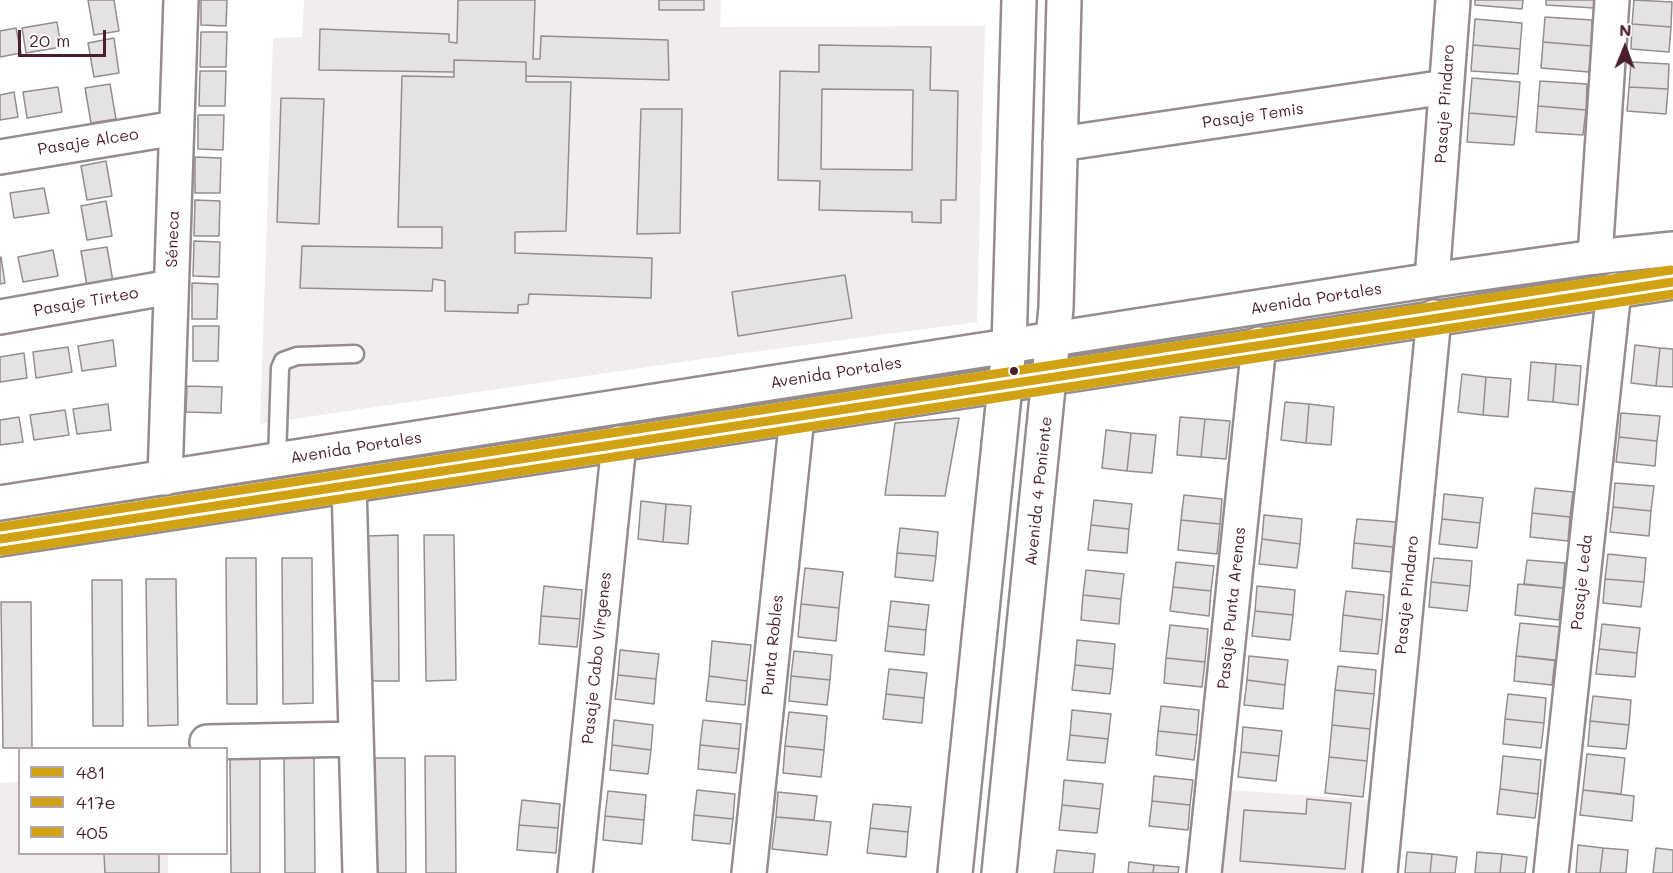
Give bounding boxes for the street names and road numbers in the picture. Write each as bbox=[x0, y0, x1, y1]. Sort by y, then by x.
street label: Pasaje Pindaro bbox=[1431, 44, 1459, 164]
street label: Pasaje Temis bbox=[1201, 99, 1305, 133]
street label: Pasaje Alceo bbox=[36, 125, 140, 159]
street label: Séneca bbox=[162, 210, 184, 268]
street label: Avenida Portales bbox=[1249, 279, 1383, 319]
street label: Pasaje Tirteo bbox=[32, 283, 140, 321]
street label: Avenida Portales bbox=[769, 353, 903, 393]
street label: Avenida 4 Poniente bbox=[1022, 415, 1056, 567]
street label: Avenida Portales bbox=[289, 428, 423, 468]
street label: Pasaje Punta Arenas bbox=[1214, 526, 1250, 690]
street label: Pasaje Leda bbox=[1567, 533, 1597, 631]
street label: Pasaje Pindaro bbox=[1391, 535, 1423, 655]
street label: Pasaje Cabo Vírgenes bbox=[578, 571, 616, 745]
street label: Punta Robles bbox=[758, 594, 788, 696]

